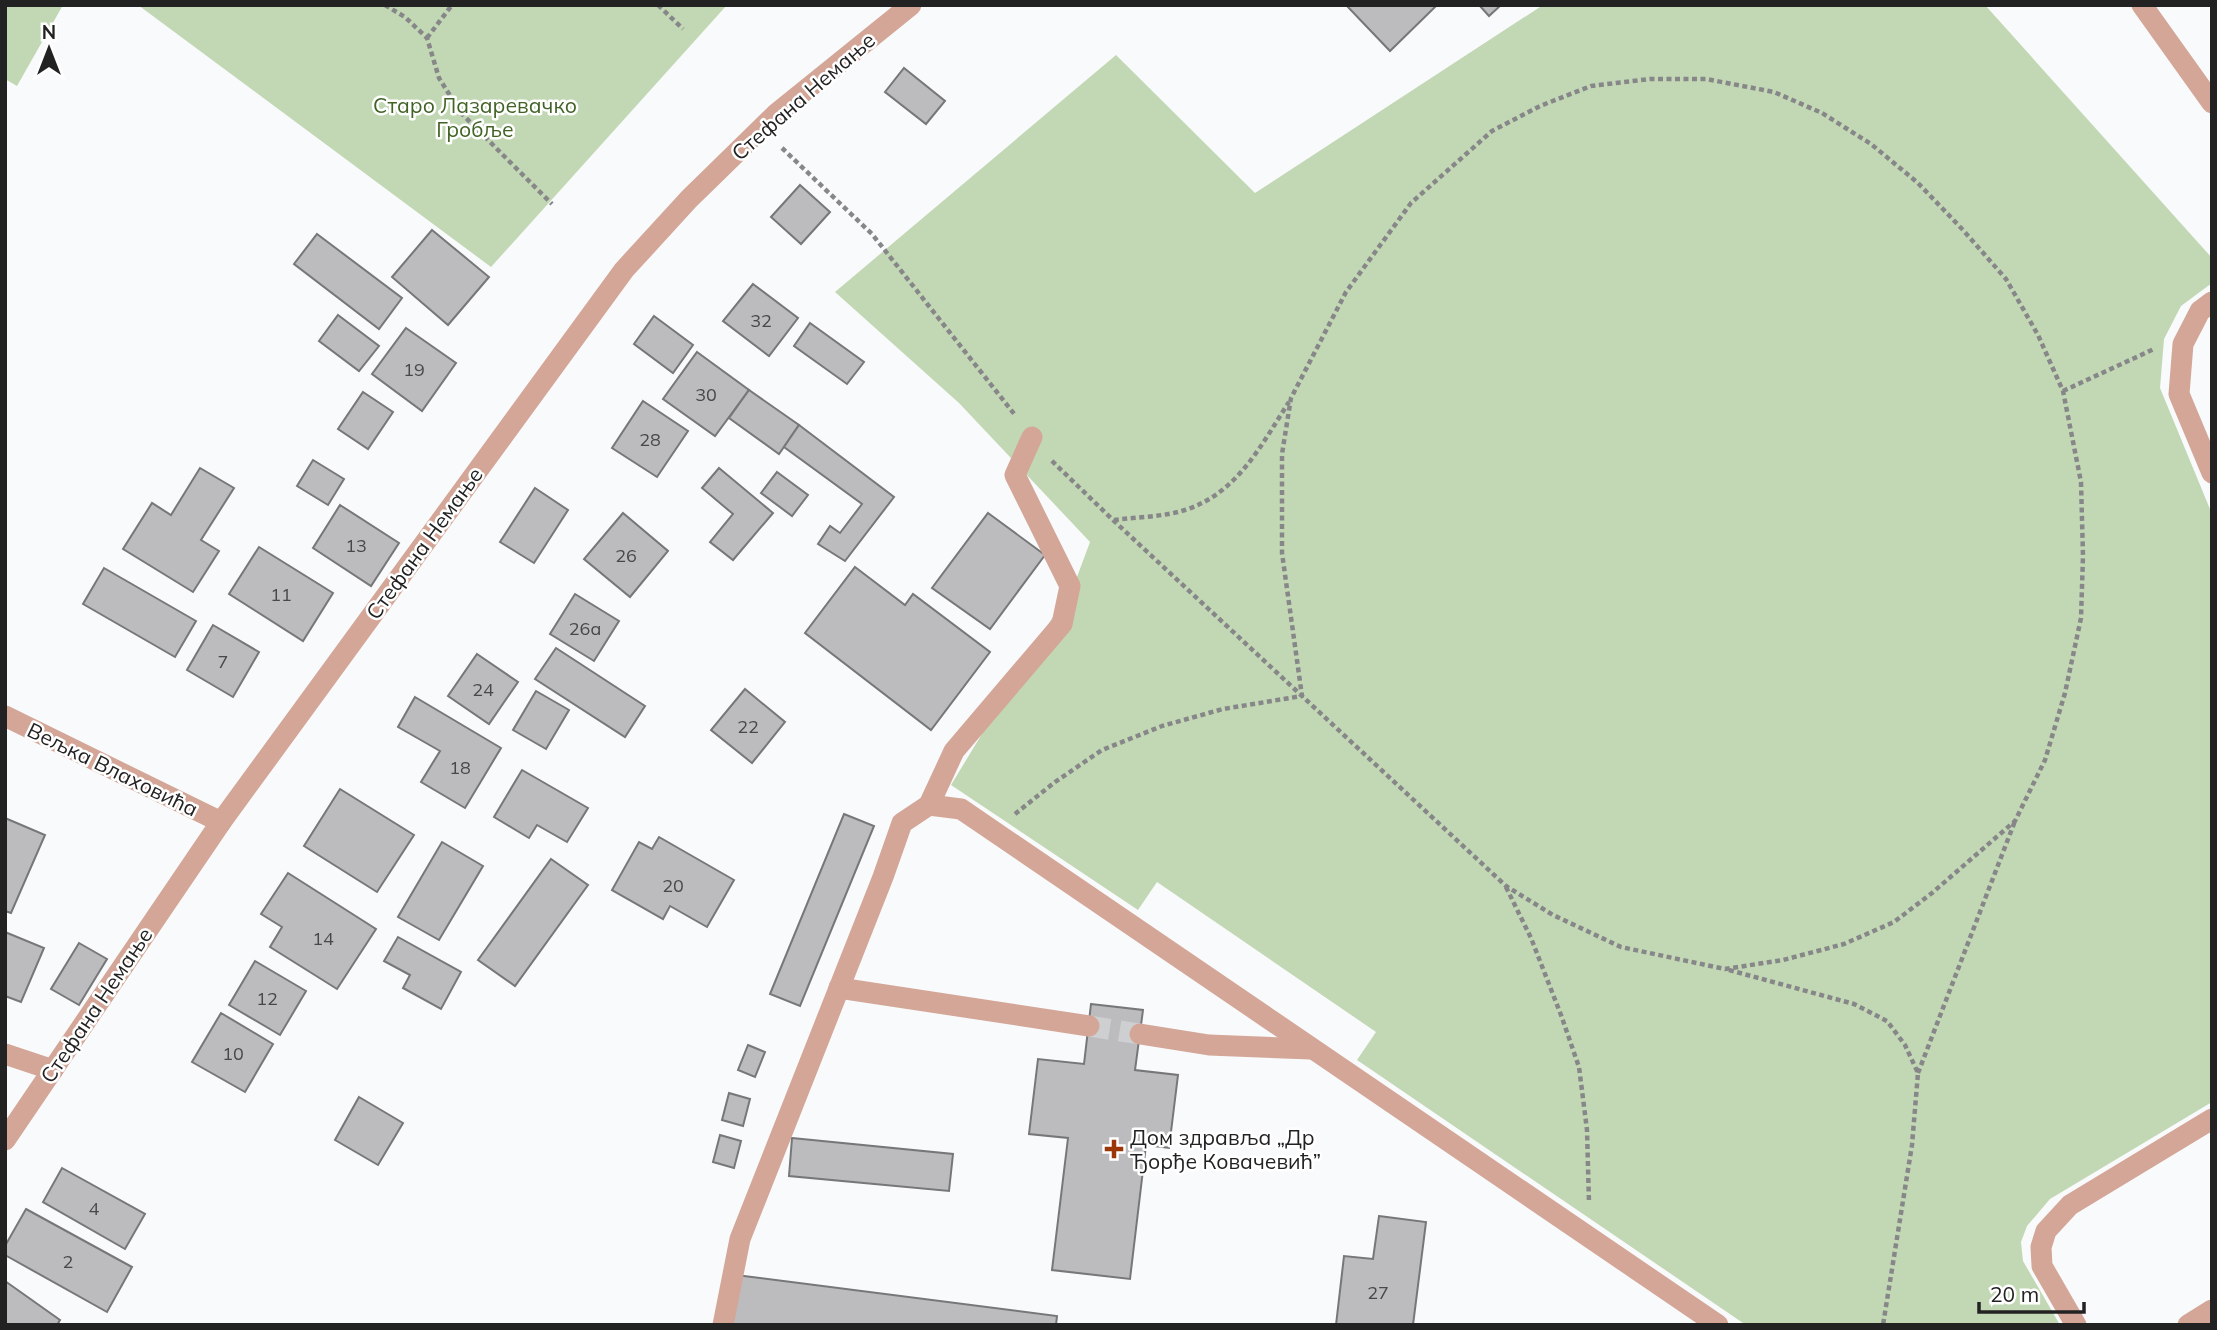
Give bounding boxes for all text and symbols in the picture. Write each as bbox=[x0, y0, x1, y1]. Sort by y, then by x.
north arrow bbox=[14, 14, 84, 84]
text: N bbox=[42, 20, 56, 44]
street label: Стефана Немање bbox=[726, 27, 880, 165]
park label: Старо Лазаревачко Гробље bbox=[373, 92, 577, 142]
house number: 32 bbox=[750, 309, 772, 332]
house number: 19 bbox=[403, 358, 425, 381]
house number: 30 bbox=[695, 383, 717, 406]
house number: 28 bbox=[639, 428, 661, 451]
street label: Стефана Немање bbox=[360, 462, 488, 624]
house number: 13 bbox=[345, 534, 367, 557]
house number: 26 bbox=[615, 544, 637, 567]
house number: 11 bbox=[270, 583, 292, 606]
house number: 26a bbox=[569, 617, 601, 640]
house number: 7 bbox=[218, 650, 228, 673]
house number: 24 bbox=[472, 678, 494, 701]
house number: 22 bbox=[737, 715, 759, 738]
street label: Вељка Влаховића bbox=[23, 716, 203, 822]
house number: 18 bbox=[449, 756, 471, 779]
house number: 20 bbox=[662, 874, 684, 897]
street label: Стефана Немање bbox=[34, 922, 158, 1088]
house number: 14 bbox=[312, 927, 334, 950]
house number: 12 bbox=[256, 987, 278, 1010]
house number: 10 bbox=[222, 1042, 244, 1065]
place label: Дом здравља „Др Ђорђе Ковачевић” bbox=[1130, 1124, 1321, 1174]
marker: Дом здравља „Др Ђорђе Ковачевић” bbox=[1104, 1139, 1124, 1159]
house number: 4 bbox=[89, 1197, 100, 1220]
house number: 2 bbox=[63, 1250, 73, 1273]
scale bar bbox=[1979, 1270, 2084, 1314]
house number: 27 bbox=[1367, 1281, 1389, 1304]
text: 20 m bbox=[1990, 1281, 2039, 1307]

